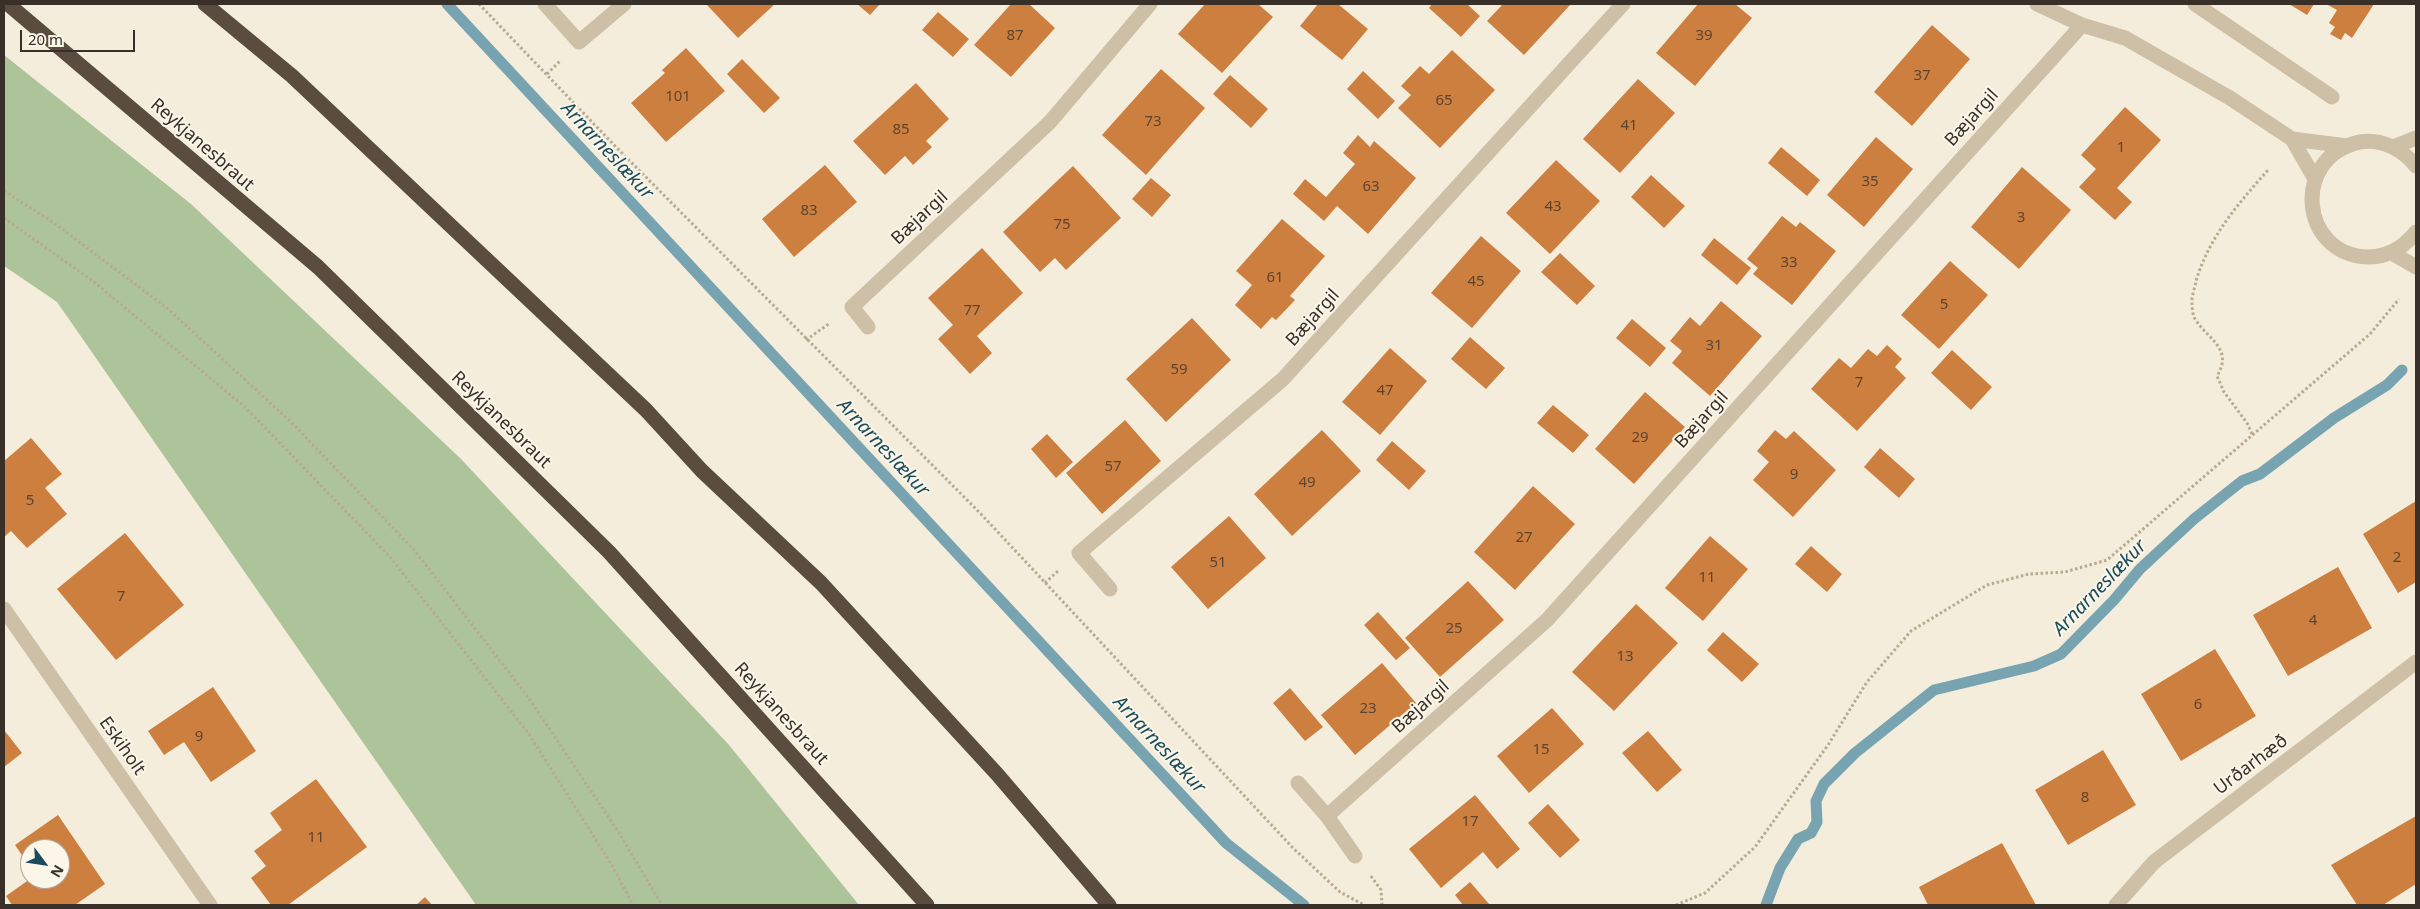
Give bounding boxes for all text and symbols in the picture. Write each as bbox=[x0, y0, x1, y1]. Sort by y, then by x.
scale bar bbox=[22, 20, 138, 52]
house number: 87 bbox=[1006, 27, 1024, 45]
house number: 39 bbox=[1695, 27, 1713, 45]
text: 20 m bbox=[28, 29, 63, 49]
house number: 37 bbox=[1913, 67, 1931, 85]
street label: Bæjargil bbox=[1941, 85, 2003, 151]
house number: 101 bbox=[665, 88, 691, 106]
house number: 65 bbox=[1435, 92, 1453, 110]
street label: Reykjanesbraut bbox=[146, 94, 258, 196]
water label: Arnarneslækur bbox=[556, 98, 658, 204]
house number: 73 bbox=[1144, 113, 1162, 131]
house number: 41 bbox=[1620, 117, 1638, 135]
house number: 85 bbox=[892, 121, 910, 139]
house number: 1 bbox=[2117, 139, 2125, 157]
house number: 35 bbox=[1861, 173, 1879, 191]
house number: 63 bbox=[1362, 178, 1380, 196]
street label: Bæjargil bbox=[887, 186, 953, 250]
house number: 43 bbox=[1544, 198, 1562, 216]
house number: 83 bbox=[800, 202, 818, 220]
house number: 3 bbox=[2017, 209, 2025, 227]
house number: 75 bbox=[1053, 216, 1071, 234]
house number: 33 bbox=[1780, 254, 1798, 272]
house number: 61 bbox=[1266, 269, 1284, 287]
house number: 45 bbox=[1467, 273, 1485, 291]
street label: Bæjargil bbox=[1282, 285, 1344, 351]
house number: 5 bbox=[1940, 296, 1948, 314]
house number: 77 bbox=[963, 302, 981, 320]
house number: 31 bbox=[1705, 337, 1723, 355]
house number: 59 bbox=[1170, 361, 1188, 379]
street label: Reykjanesbraut bbox=[447, 367, 555, 473]
house number: 7 bbox=[1855, 374, 1863, 392]
house number: 47 bbox=[1376, 382, 1394, 400]
street label: Bæjargil bbox=[1671, 387, 1733, 453]
water label: Arnarneslækur bbox=[832, 395, 934, 501]
house number: 29 bbox=[1631, 429, 1649, 447]
house number: 57 bbox=[1104, 458, 1122, 476]
house number: 9 bbox=[1790, 466, 1798, 484]
house number: 49 bbox=[1298, 474, 1316, 492]
house number: 5 bbox=[26, 492, 34, 510]
house number: 27 bbox=[1515, 529, 1533, 547]
water label: Arnarneslækur bbox=[2048, 535, 2152, 641]
house number: 2 bbox=[2393, 549, 2401, 567]
house number: 51 bbox=[1209, 554, 1227, 572]
house number: 11 bbox=[1698, 569, 1716, 587]
house number: 7 bbox=[117, 588, 125, 606]
house number: 4 bbox=[2309, 612, 2317, 630]
house number: 25 bbox=[1445, 620, 1463, 638]
house number: 13 bbox=[1616, 648, 1634, 666]
street label: Reykjanesbraut bbox=[729, 658, 833, 770]
street label: Bæjargil bbox=[1388, 676, 1454, 738]
water label: Arnarneslækur bbox=[1108, 692, 1210, 798]
house number: 6 bbox=[2194, 696, 2202, 714]
house number: 23 bbox=[1359, 700, 1377, 718]
street label: Eskiholt bbox=[94, 713, 150, 779]
house number: 9 bbox=[195, 728, 203, 746]
street label: Urðarhæð bbox=[2210, 730, 2292, 800]
house number: 15 bbox=[1532, 741, 1550, 759]
house number: 8 bbox=[2081, 789, 2089, 807]
house number: 17 bbox=[1461, 813, 1479, 831]
house number: 11 bbox=[307, 829, 325, 847]
north arrow bbox=[20, 839, 70, 889]
text: N bbox=[46, 862, 69, 881]

